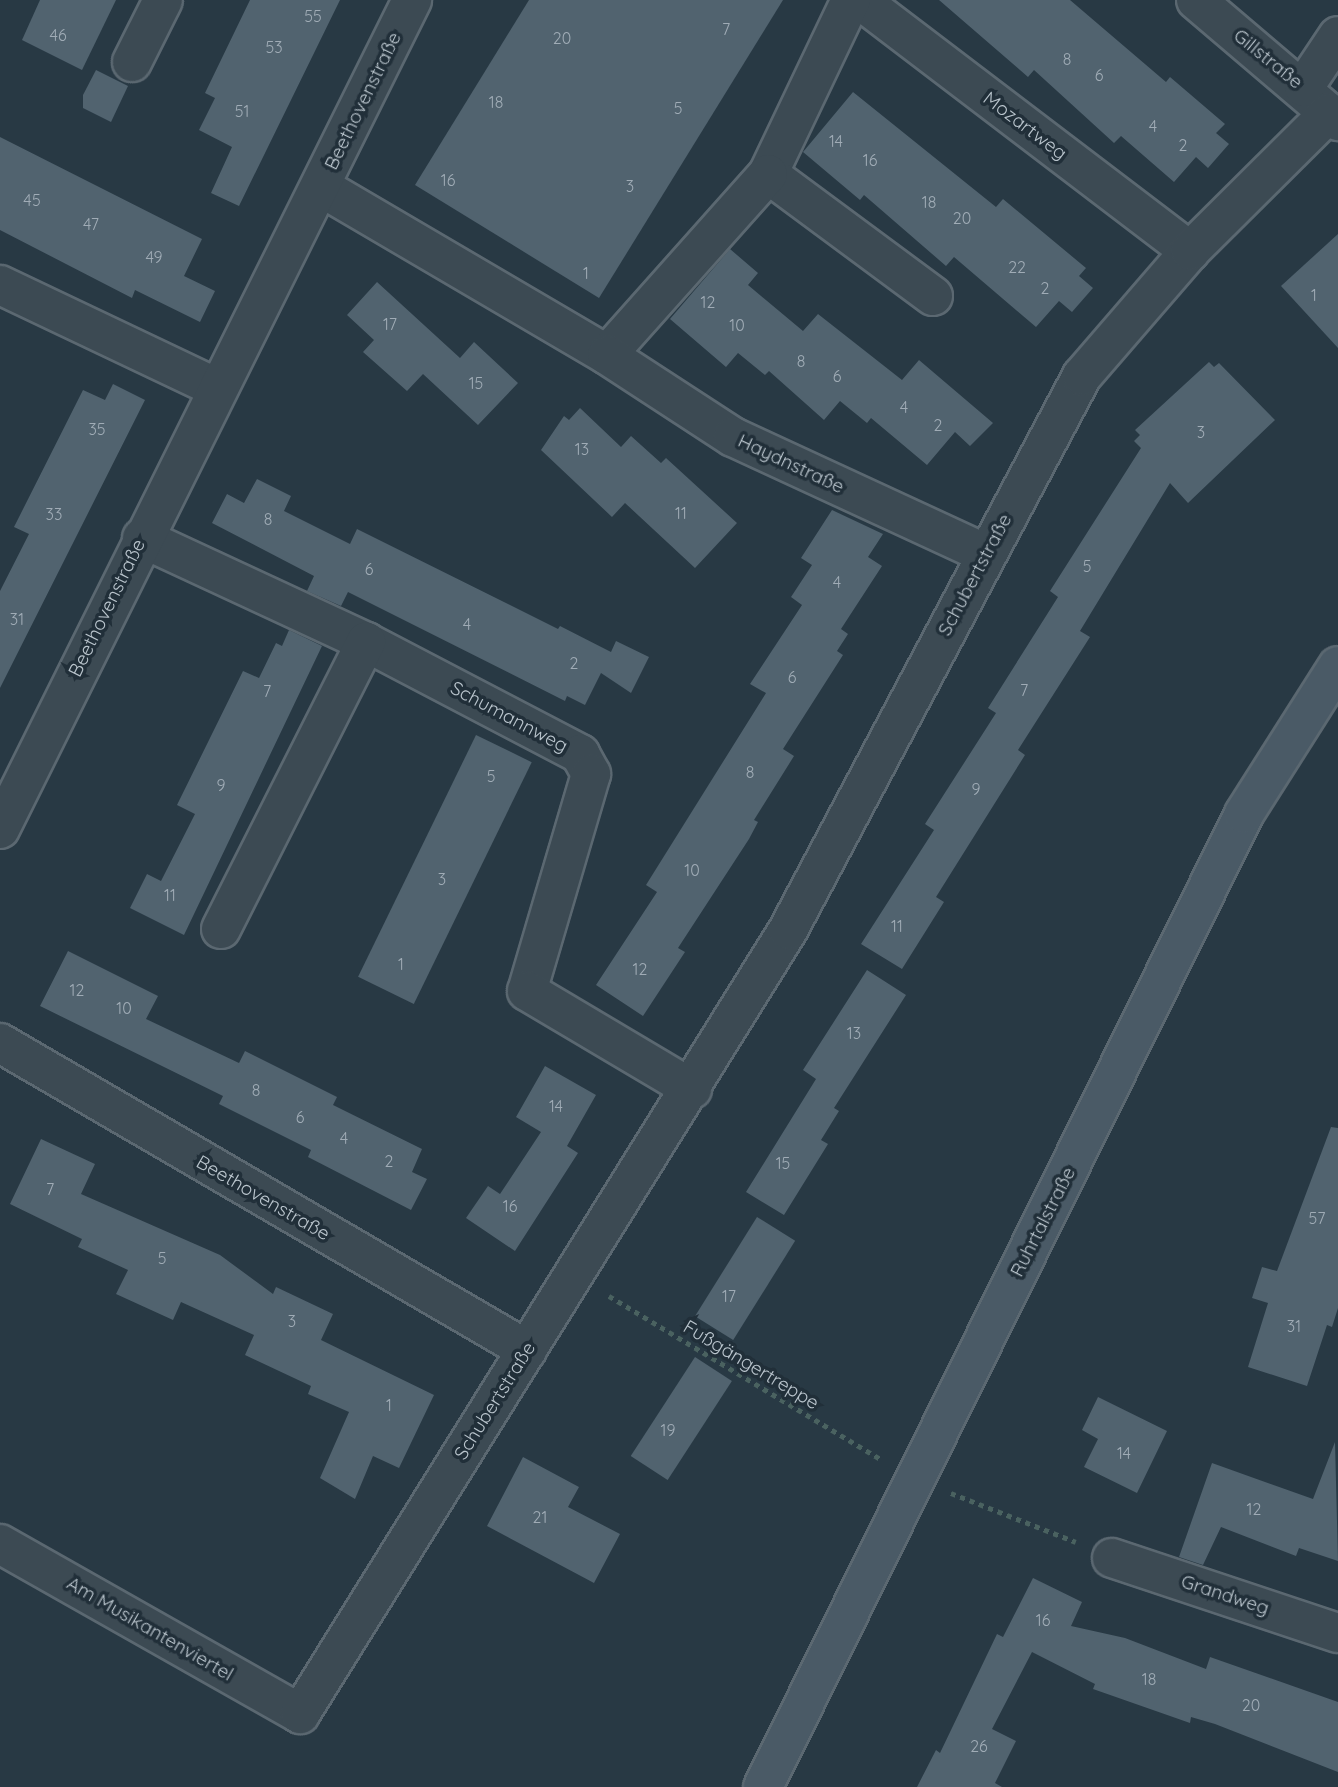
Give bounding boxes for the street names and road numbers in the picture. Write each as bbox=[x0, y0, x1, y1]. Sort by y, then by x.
street label: Gillstraße bbox=[1229, 24, 1307, 94]
street label: Beethovenstraße bbox=[320, 28, 406, 174]
street label: Mozartweg bbox=[979, 87, 1071, 165]
street label: Haydnstraße bbox=[734, 429, 848, 499]
street label: Schubertstraße bbox=[933, 510, 1017, 640]
street label: Beethovenstraße bbox=[64, 535, 150, 681]
street label: Schumannweg bbox=[446, 676, 572, 758]
street label: Beethovenstraße bbox=[192, 1151, 334, 1245]
street label: Ruhrtalstraße bbox=[1006, 1163, 1080, 1281]
street label: Fußgängertreppe bbox=[679, 1315, 823, 1415]
street label: Schubertstraße bbox=[450, 1338, 540, 1464]
street label: Grandweg bbox=[1178, 1570, 1272, 1620]
street label: Am Musikantenviertel bbox=[63, 1572, 237, 1686]

